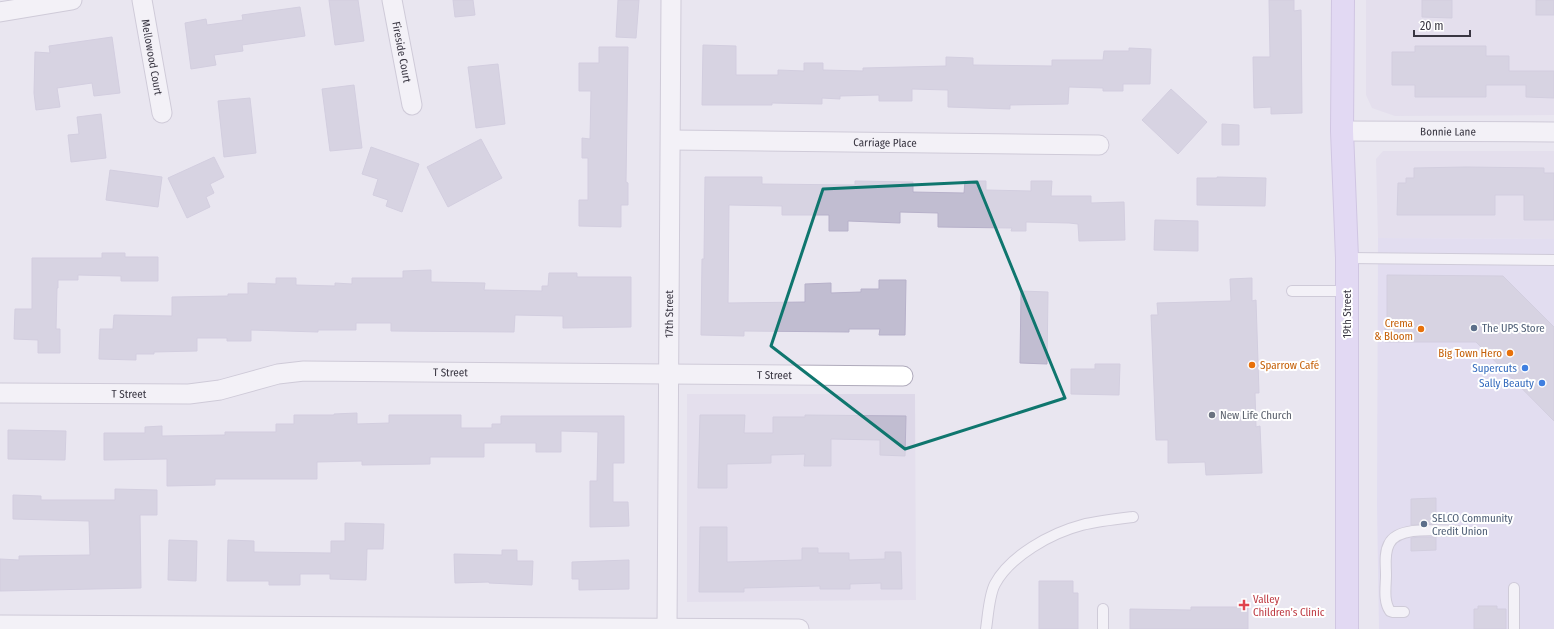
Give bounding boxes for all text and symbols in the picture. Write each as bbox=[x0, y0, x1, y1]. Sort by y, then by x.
scale bar bbox=[1414, 12, 1470, 38]
street label: Mellowood Court bbox=[139, 18, 165, 96]
text: 20 m bbox=[1420, 19, 1444, 33]
street label: Fireside Court bbox=[389, 20, 414, 84]
street label: Bonnie Lane bbox=[1420, 125, 1476, 139]
street label: Carriage Place bbox=[853, 136, 917, 150]
street label: 19th Street bbox=[1341, 289, 1354, 338]
street label: 17th Street bbox=[663, 290, 676, 338]
place label: Crema & Bloom bbox=[1374, 317, 1413, 343]
place label: The UPS Store bbox=[1482, 322, 1545, 335]
marker: The UPS Store bbox=[1469, 323, 1479, 333]
marker: Crema & Bloom bbox=[1416, 324, 1426, 334]
place label: Big Town Hero bbox=[1438, 347, 1502, 360]
marker: Big Town Hero bbox=[1505, 348, 1515, 358]
place label: Sparrow Café bbox=[1260, 359, 1319, 372]
marker: Sparrow Café bbox=[1247, 360, 1257, 370]
place label: Supercuts bbox=[1472, 362, 1517, 375]
marker: Supercuts bbox=[1520, 363, 1530, 373]
street label: T Street bbox=[433, 366, 468, 379]
street label: T Street bbox=[757, 369, 792, 382]
place label: Sally Beauty bbox=[1479, 377, 1534, 390]
marker: Sally Beauty bbox=[1537, 378, 1547, 388]
street label: T Street bbox=[112, 388, 147, 401]
place label: New Life Church bbox=[1220, 409, 1292, 422]
marker: New Life Church bbox=[1207, 410, 1217, 420]
place label: SELCO Community Credit Union bbox=[1432, 512, 1513, 538]
marker: SELCO Community Credit Union bbox=[1419, 519, 1429, 529]
place label: Valley Children’s Clinic bbox=[1253, 593, 1325, 619]
marker: Valley Children’s Clinic bbox=[1238, 599, 1250, 611]

